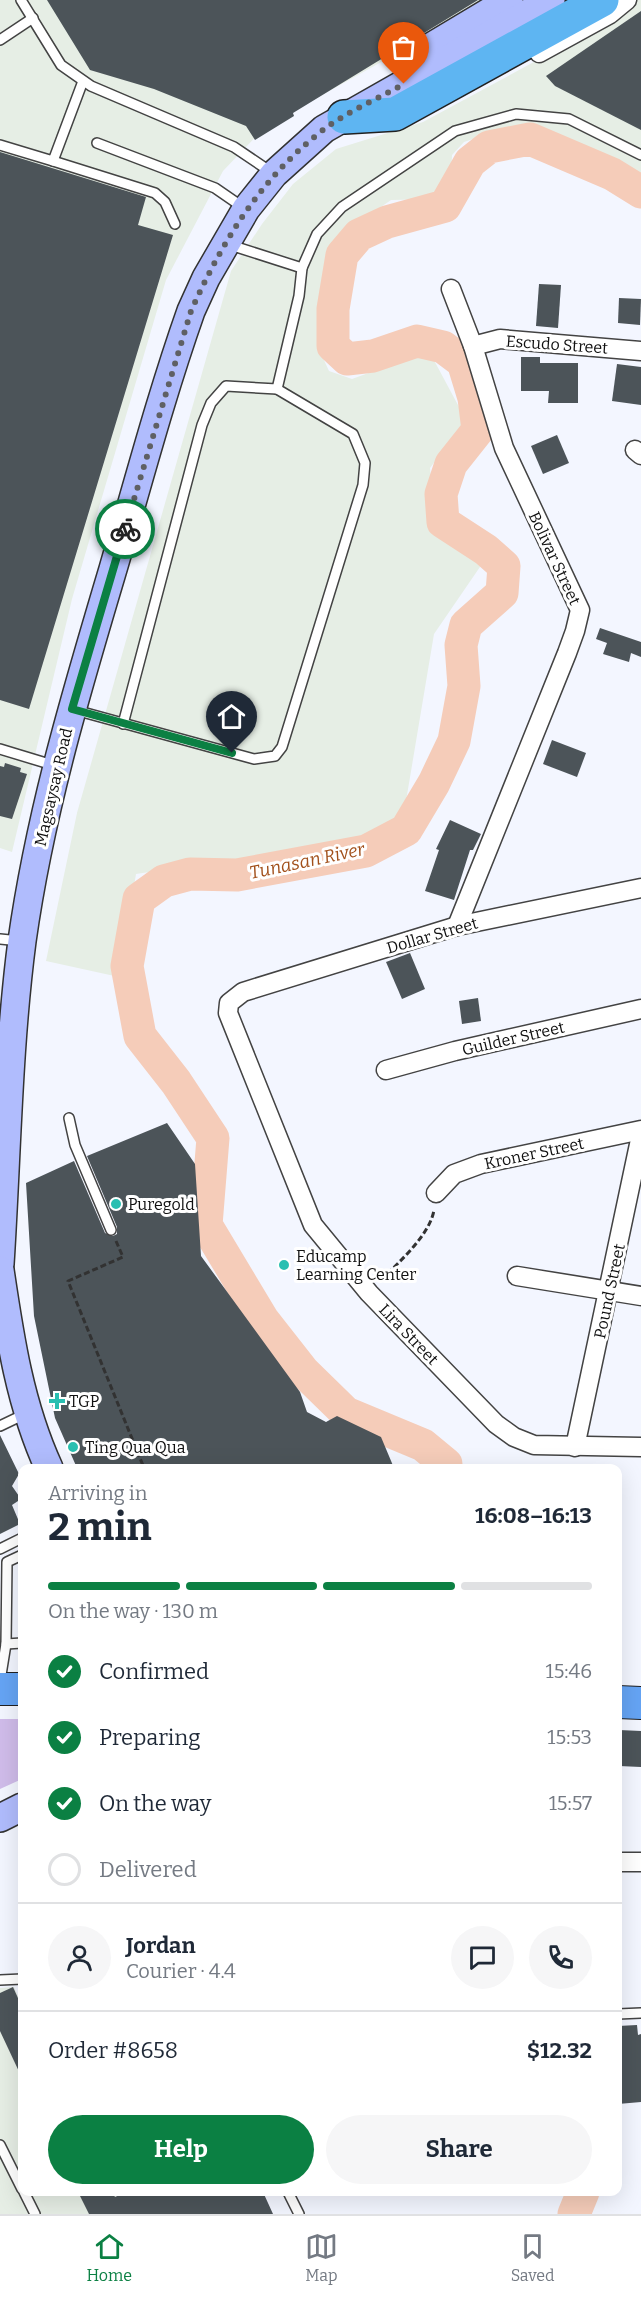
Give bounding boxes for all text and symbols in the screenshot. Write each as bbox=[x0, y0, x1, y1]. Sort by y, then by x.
pin bbox=[378, 22, 429, 84]
icon: bag bbox=[387, 31, 420, 64]
street label: Escudo Street bbox=[505, 331, 609, 358]
courier bbox=[95, 499, 155, 559]
street label: Bolivar Street bbox=[525, 509, 585, 608]
icon: bike bbox=[109, 513, 142, 546]
pin bbox=[206, 691, 257, 753]
icon: home bbox=[215, 700, 248, 733]
street label: Magsaysay Road bbox=[31, 726, 76, 848]
water label: Tunasan River bbox=[248, 838, 367, 884]
street label: Dollar Street bbox=[384, 913, 480, 958]
street label: Guilder Street bbox=[460, 1017, 566, 1060]
street label: Kroner Street bbox=[483, 1134, 586, 1173]
place label: Puregold bbox=[128, 1195, 195, 1214]
marker: Puregold bbox=[109, 1197, 123, 1211]
street label: Pound Street bbox=[590, 1242, 629, 1340]
place label: Educamp Learning Center bbox=[296, 1247, 416, 1284]
marker: Educamp Learning Center bbox=[277, 1258, 291, 1272]
street label: Lira Street bbox=[375, 1300, 442, 1369]
place label: TGP bbox=[69, 1392, 99, 1411]
marker: TGP bbox=[50, 1394, 64, 1408]
place label: Ting Qua Qua bbox=[85, 1438, 186, 1457]
marker: Ting Qua Qua bbox=[66, 1440, 80, 1454]
text: Arriving in bbox=[48, 1481, 147, 1505]
text: 16:08–16:13 bbox=[475, 1502, 592, 1529]
text: 2 min bbox=[48, 1504, 152, 1550]
text: On the way · 130 m bbox=[48, 1599, 218, 1623]
icon: check bbox=[48, 1655, 81, 1688]
text: Confirmed bbox=[99, 1658, 209, 1685]
text: 15:46 bbox=[546, 1659, 592, 1683]
icon: check bbox=[48, 1721, 81, 1754]
text: Preparing bbox=[99, 1724, 201, 1751]
text: 15:53 bbox=[547, 1725, 592, 1749]
icon: check bbox=[48, 1787, 81, 1820]
text: On the way bbox=[99, 1790, 211, 1817]
text: 15:57 bbox=[549, 1791, 592, 1815]
text: Delivered bbox=[99, 1856, 197, 1883]
button: person bbox=[48, 1926, 111, 1989]
button: chat bbox=[451, 1926, 514, 1989]
button: phone bbox=[529, 1926, 592, 1989]
text: Jordan bbox=[126, 1932, 196, 1959]
text: Courier · 4.4 bbox=[126, 1959, 236, 1983]
text: Order #8658 bbox=[48, 2037, 178, 2064]
text: $12.32 bbox=[527, 2037, 592, 2064]
button: Help bbox=[48, 2115, 314, 2184]
button: Share bbox=[326, 2115, 592, 2184]
tab: Home bbox=[86, 2230, 132, 2285]
tab: Map bbox=[305, 2230, 338, 2285]
tab: Saved bbox=[511, 2230, 555, 2285]

